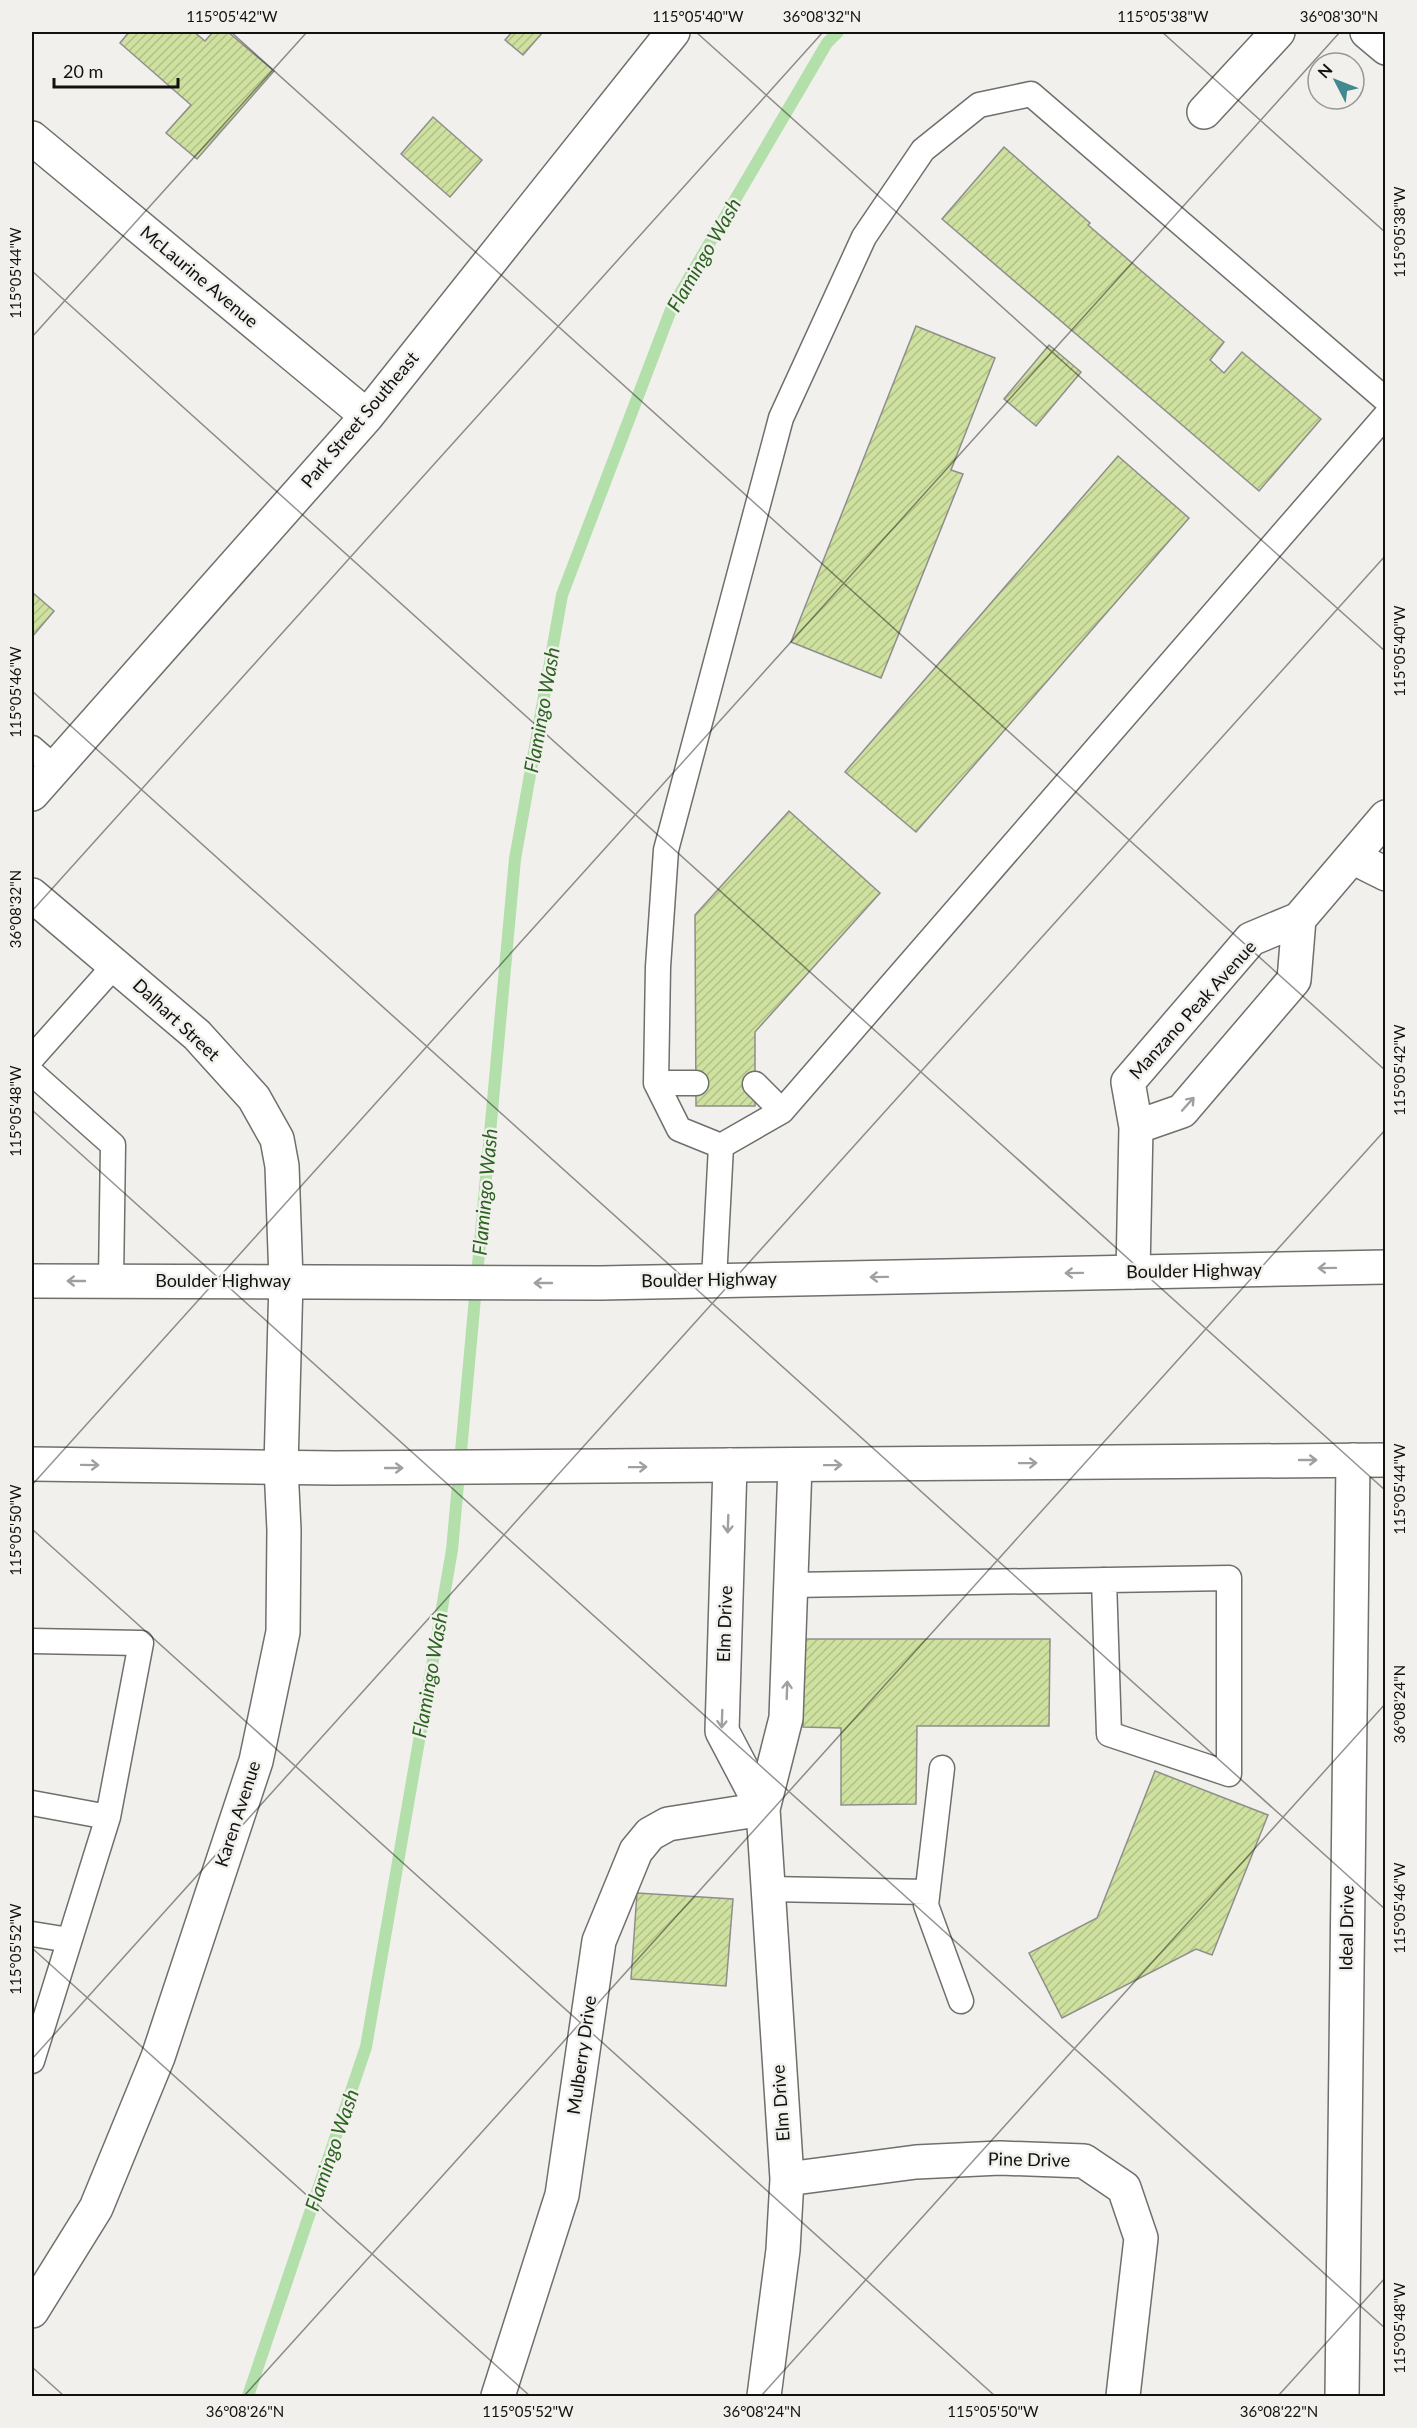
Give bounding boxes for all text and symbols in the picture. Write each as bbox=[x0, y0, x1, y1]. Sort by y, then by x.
text: 115°05'42"W bbox=[186, 7, 278, 25]
text: 115°05'40"W bbox=[652, 7, 744, 25]
text: 36°08'32"N bbox=[783, 7, 861, 25]
text: 115°05'38"W bbox=[1117, 7, 1209, 25]
text: 36°08'30"N bbox=[1300, 7, 1378, 25]
scale bar bbox=[54, 51, 178, 89]
north arrow bbox=[1306, 51, 1366, 111]
text: 20 m bbox=[63, 60, 103, 82]
text: N bbox=[1313, 60, 1336, 82]
text: 115°05'38"W bbox=[1390, 186, 1408, 278]
water label: Flamingo Wash bbox=[661, 193, 745, 316]
street label: McLaurine Avenue bbox=[136, 221, 263, 332]
text: 115°05'44"W bbox=[6, 227, 24, 319]
street label: Park Street Southeast bbox=[296, 346, 423, 492]
text: 115°05'40"W bbox=[1390, 605, 1408, 697]
water label: Flamingo Wash bbox=[518, 645, 564, 775]
text: 115°05'46"W bbox=[6, 646, 24, 738]
text: 36°08'32"N bbox=[6, 870, 24, 948]
street label: Manzano Peak Avenue bbox=[1124, 935, 1260, 1083]
street label: Dalhart Street bbox=[129, 973, 225, 1065]
text: 115°05'42"W bbox=[1390, 1024, 1408, 1116]
text: 115°05'48"W bbox=[6, 1065, 24, 1157]
one-way arrow bbox=[1181, 1096, 1195, 1111]
water label: Flamingo Wash bbox=[467, 1128, 501, 1256]
street label: Boulder Highway bbox=[1126, 1258, 1263, 1282]
one-way arrow bbox=[1318, 1262, 1338, 1274]
street label: Boulder Highway bbox=[641, 1267, 778, 1291]
one-way arrow bbox=[1065, 1267, 1085, 1279]
street label: Boulder Highway bbox=[155, 1269, 292, 1291]
one-way arrow bbox=[870, 1271, 890, 1283]
one-way arrow bbox=[66, 1275, 86, 1287]
one-way arrow bbox=[533, 1277, 553, 1289]
text: 115°05'44"W bbox=[1390, 1443, 1408, 1535]
one-way arrow bbox=[1298, 1454, 1318, 1466]
one-way arrow bbox=[1018, 1457, 1038, 1469]
one-way arrow bbox=[79, 1459, 99, 1470]
one-way arrow bbox=[823, 1459, 843, 1471]
one-way arrow bbox=[628, 1461, 648, 1472]
one-way arrow bbox=[383, 1462, 403, 1474]
text: 115°05'50"W bbox=[6, 1484, 24, 1576]
one-way arrow bbox=[722, 1513, 734, 1533]
street label: Elm Drive bbox=[712, 1585, 736, 1663]
water label: Flamingo Wash bbox=[406, 1610, 452, 1740]
text: 36°08'24"N bbox=[1390, 1665, 1408, 1743]
one-way arrow bbox=[781, 1681, 793, 1701]
one-way arrow bbox=[716, 1708, 728, 1728]
street label: Karen Avenue bbox=[210, 1758, 265, 1869]
text: 115°05'46"W bbox=[1390, 1862, 1408, 1954]
street label: Ideal Drive bbox=[1334, 1885, 1358, 1971]
text: 115°05'52"W bbox=[6, 1903, 24, 1995]
street label: Mulberry Drive bbox=[562, 1994, 600, 2116]
street label: Elm Drive bbox=[766, 2064, 794, 2142]
water label: Flamingo Wash bbox=[299, 2086, 363, 2214]
street label: Pine Drive bbox=[988, 2147, 1070, 2171]
text: 115°05'48"W bbox=[1390, 2282, 1408, 2374]
text: 36°08'26"N bbox=[206, 2402, 284, 2420]
text: 115°05'52"W bbox=[482, 2402, 574, 2420]
text: 36°08'24"N bbox=[723, 2402, 801, 2420]
text: 115°05'50"W bbox=[947, 2402, 1039, 2420]
text: 36°08'22"N bbox=[1240, 2402, 1318, 2420]

